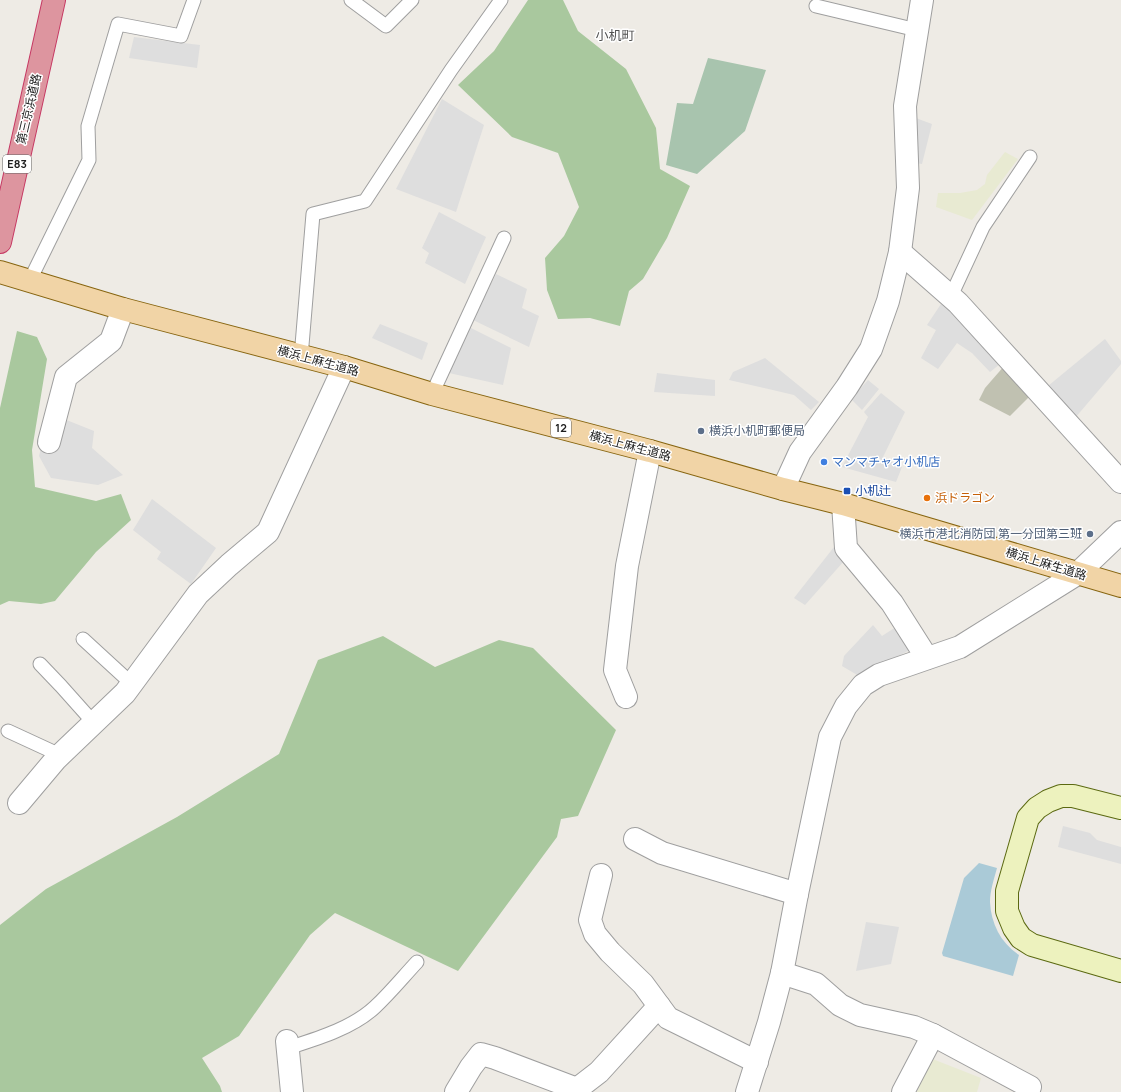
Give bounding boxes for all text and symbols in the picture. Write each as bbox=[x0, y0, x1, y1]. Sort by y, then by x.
district label: 小机町 bbox=[595, 26, 635, 44]
street label: 第三京浜道路 bbox=[12, 72, 45, 146]
road number: E83 bbox=[3, 155, 31, 173]
street label: 横浜上麻生道路 bbox=[275, 341, 361, 380]
road number: 12 bbox=[551, 419, 571, 437]
place label: 横浜小机町郵便局 bbox=[709, 422, 805, 439]
street label: 横浜上麻生道路 bbox=[587, 426, 673, 465]
marker: 横浜小机町郵便局 bbox=[696, 426, 706, 436]
place label: マンマチャオ小机店 bbox=[832, 453, 940, 470]
marker: マンマチャオ小机店 bbox=[819, 457, 829, 467]
place label: 小机辻 bbox=[855, 482, 891, 499]
marker: 小机辻 bbox=[842, 486, 852, 496]
place label: 浜ドラゴン bbox=[935, 489, 995, 506]
marker: 浜ドラゴン bbox=[922, 493, 932, 503]
place label: 横浜市港北消防団 第一分団第三班 bbox=[900, 525, 1082, 542]
marker: 横浜市港北消防団 第一分団第三班 bbox=[1085, 529, 1095, 539]
street label: 横浜上麻生道路 bbox=[1003, 543, 1089, 584]

